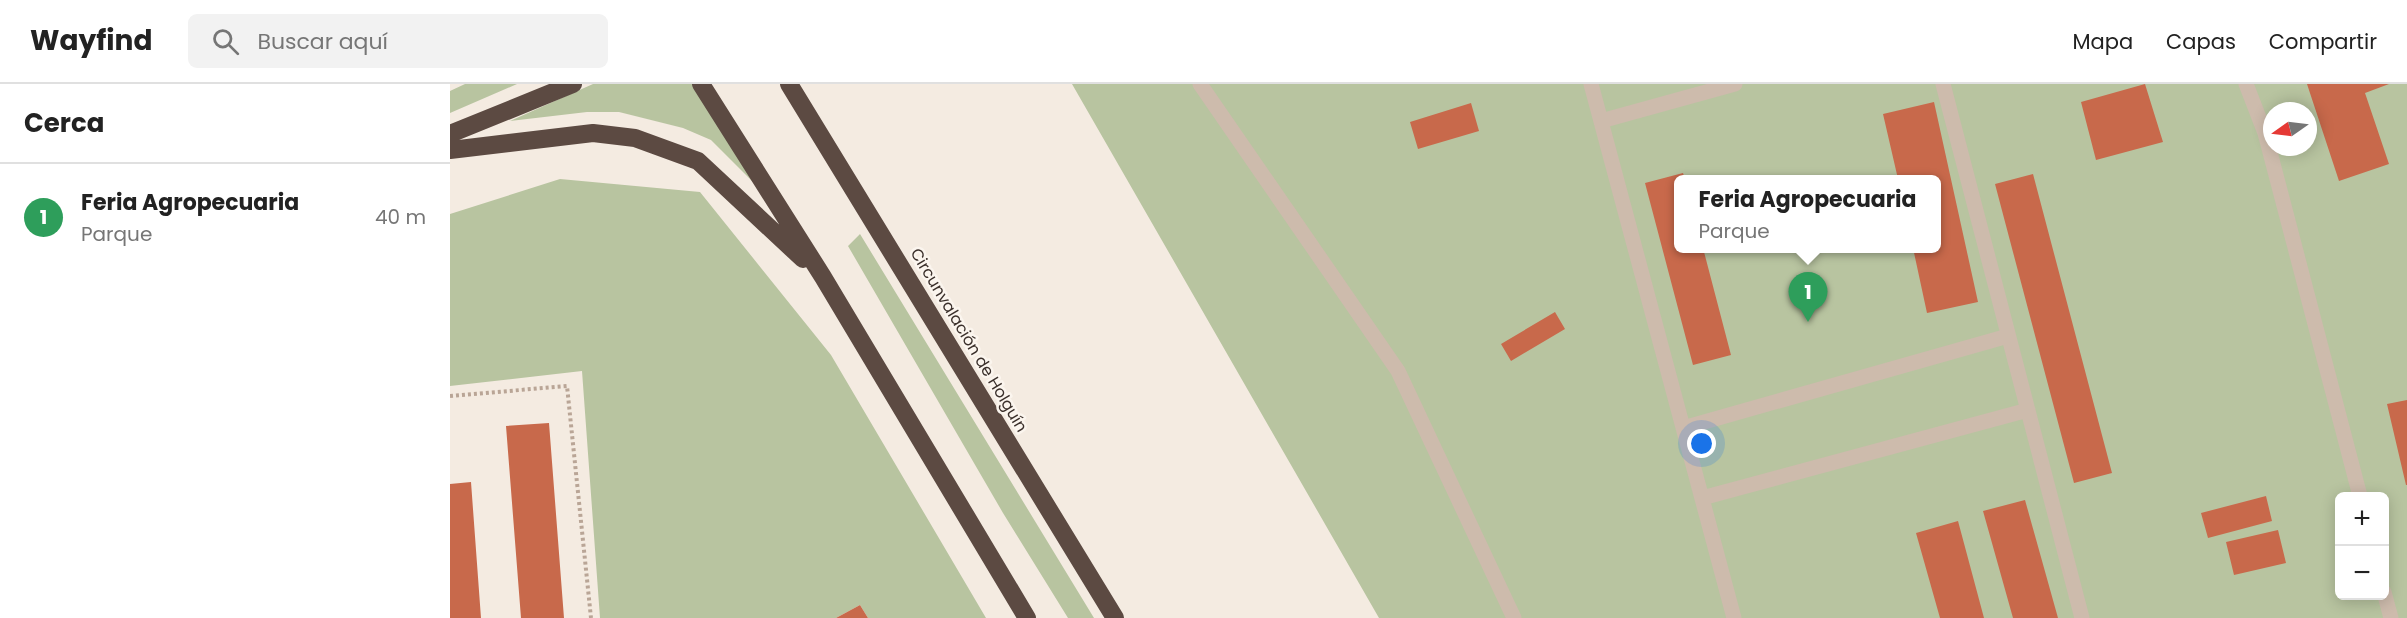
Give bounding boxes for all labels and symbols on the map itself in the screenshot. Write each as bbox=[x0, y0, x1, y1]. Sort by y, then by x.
north arrow bbox=[2263, 102, 2317, 156]
street label: Circunvalación de Holguín bbox=[905, 244, 1033, 436]
pin: 1 bbox=[1788, 272, 1828, 322]
your location bbox=[1687, 429, 1716, 458]

